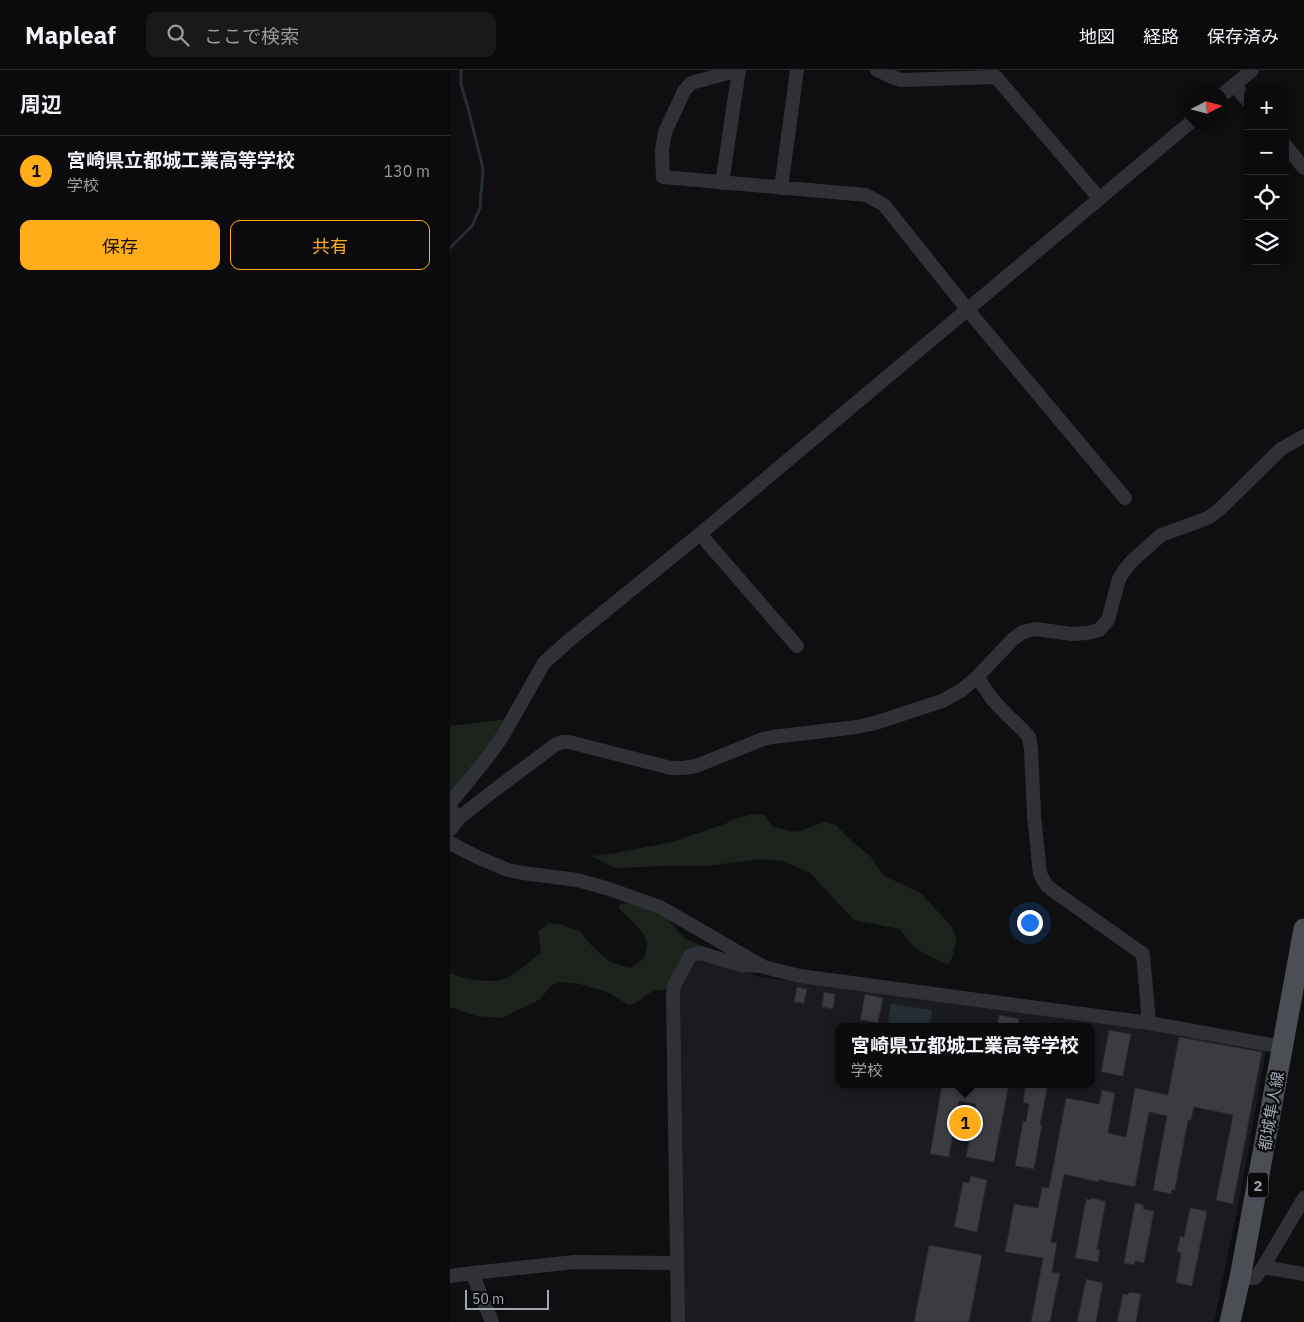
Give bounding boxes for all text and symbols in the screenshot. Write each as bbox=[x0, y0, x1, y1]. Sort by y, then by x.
search box bbox=[146, 12, 496, 57]
text: Mapleaf bbox=[25, 19, 116, 51]
icon: search bbox=[164, 21, 192, 49]
text: ここで検索 bbox=[204, 24, 299, 48]
text: 地図 bbox=[1079, 25, 1115, 48]
text: 経路 bbox=[1143, 25, 1179, 48]
text: 保存済み bbox=[1207, 25, 1279, 48]
north arrow bbox=[1184, 85, 1229, 130]
map controls bbox=[1244, 85, 1289, 265]
button: + bbox=[1244, 85, 1289, 130]
text: 周辺 bbox=[20, 90, 62, 118]
button: − bbox=[1244, 130, 1289, 175]
text: 宮崎県立都城工業高等学校 bbox=[67, 148, 295, 172]
text: 1 bbox=[31, 161, 41, 181]
text: 130 m bbox=[383, 161, 430, 181]
text: 学校 bbox=[67, 175, 99, 195]
button: locate bbox=[1244, 175, 1289, 220]
button: 保存 bbox=[20, 220, 220, 270]
button: 共有 bbox=[230, 220, 430, 270]
button: layers bbox=[1244, 220, 1289, 265]
your location bbox=[1017, 910, 1043, 936]
popup bbox=[835, 1023, 1095, 1088]
text: 宮崎県立都城工業高等学校 bbox=[851, 1033, 1079, 1057]
text: 学校 bbox=[851, 1060, 883, 1080]
street label: 都城隼人線 bbox=[1254, 1070, 1288, 1152]
pin: 1 bbox=[949, 1104, 981, 1142]
road number: 2 bbox=[1248, 1172, 1268, 1198]
scale bar bbox=[465, 1287, 549, 1310]
text: 50 m bbox=[472, 1290, 504, 1308]

